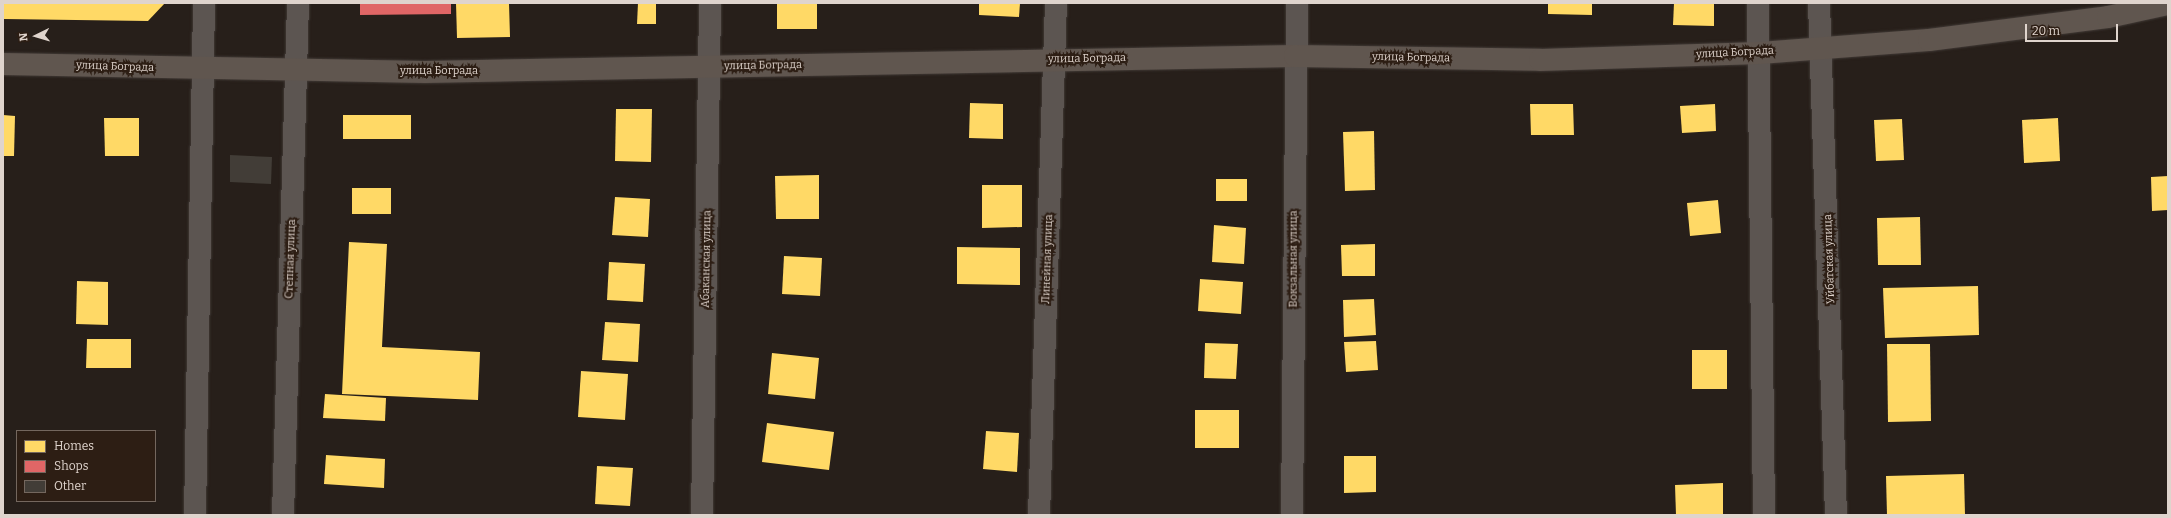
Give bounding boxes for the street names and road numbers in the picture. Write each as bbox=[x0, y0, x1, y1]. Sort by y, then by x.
street label: улица Бограда bbox=[1696, 44, 1774, 62]
street label: улица Бограда bbox=[1372, 51, 1450, 65]
street label: улица Бограда bbox=[1048, 52, 1126, 66]
street label: улица Бограда bbox=[76, 59, 154, 75]
street label: улица Бограда bbox=[724, 59, 802, 73]
street label: улица Бограда bbox=[400, 64, 478, 78]
street label: Абаканская улица bbox=[700, 210, 714, 308]
street label: Вокзальная улица bbox=[1287, 211, 1301, 307]
street label: Линейная улица bbox=[1040, 214, 1056, 304]
street label: Уйбатская улица bbox=[1822, 214, 1838, 304]
street label: Степная улица bbox=[283, 219, 299, 299]

